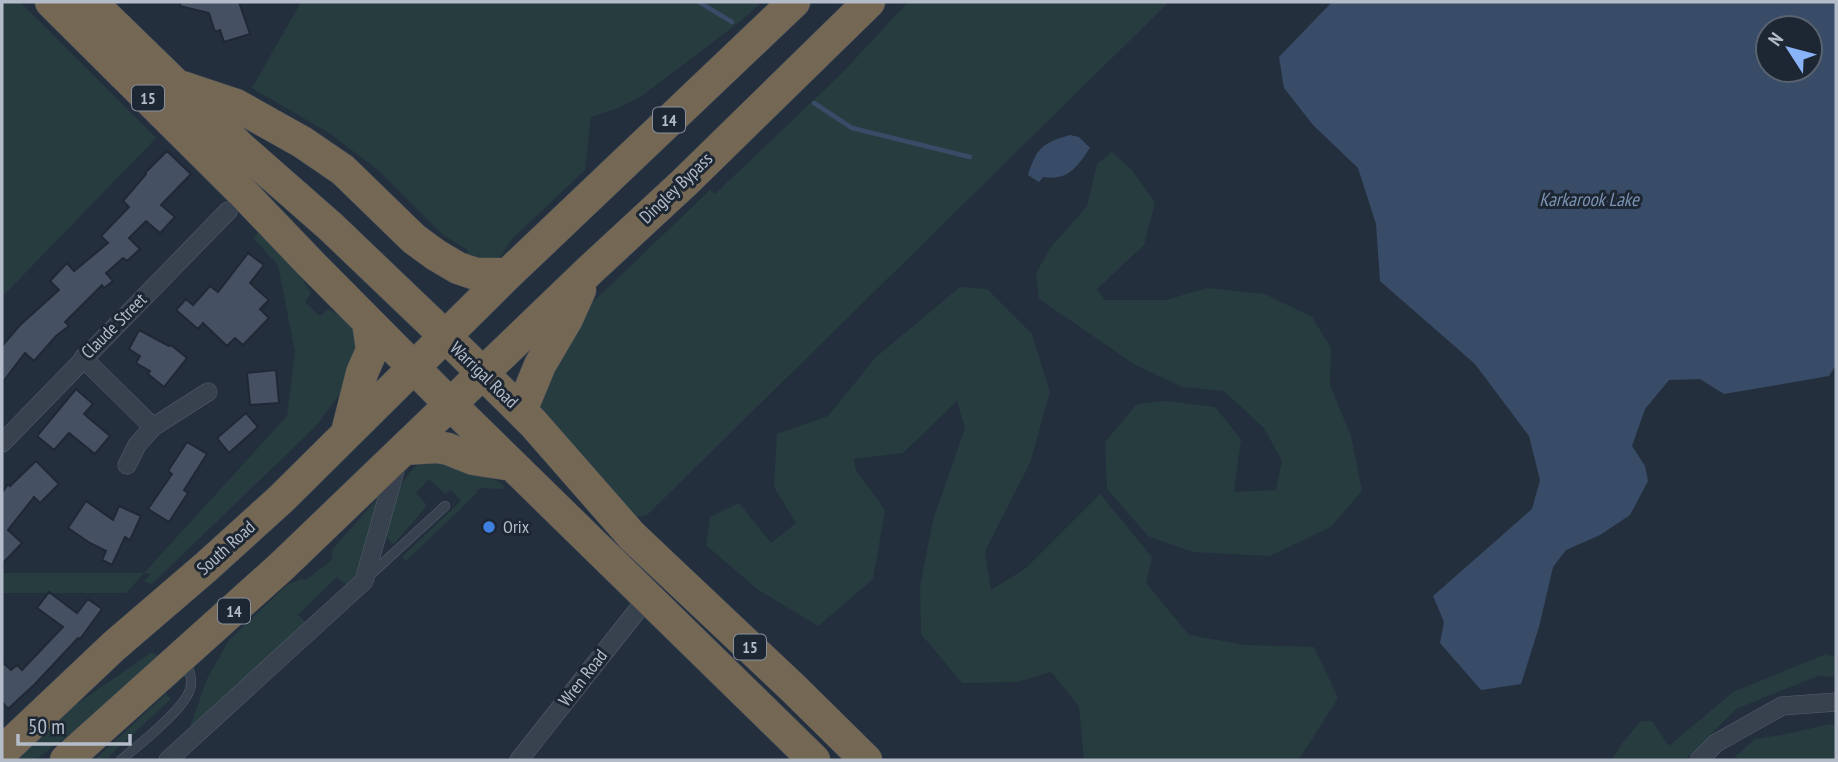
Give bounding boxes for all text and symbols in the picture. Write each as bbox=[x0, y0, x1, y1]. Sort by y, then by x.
north arrow bbox=[1754, 14, 1824, 84]
text: N bbox=[1763, 28, 1788, 50]
road number: 15 bbox=[132, 86, 164, 110]
road number: 14 bbox=[653, 108, 685, 132]
street label: Dingley Bypass bbox=[634, 147, 717, 228]
water label: Karkarook Lake bbox=[1539, 187, 1640, 211]
street label: Claude Street bbox=[76, 288, 151, 363]
street label: Warrigal Road bbox=[445, 336, 523, 413]
street label: South Road bbox=[192, 515, 260, 580]
place label: Orix bbox=[503, 515, 530, 538]
marker: Orix bbox=[481, 519, 497, 535]
road number: 14 bbox=[218, 598, 250, 624]
road number: 15 bbox=[734, 634, 766, 660]
street label: Wren Road bbox=[553, 644, 612, 711]
scale bar bbox=[18, 702, 130, 746]
text: 50 m bbox=[28, 713, 65, 740]

